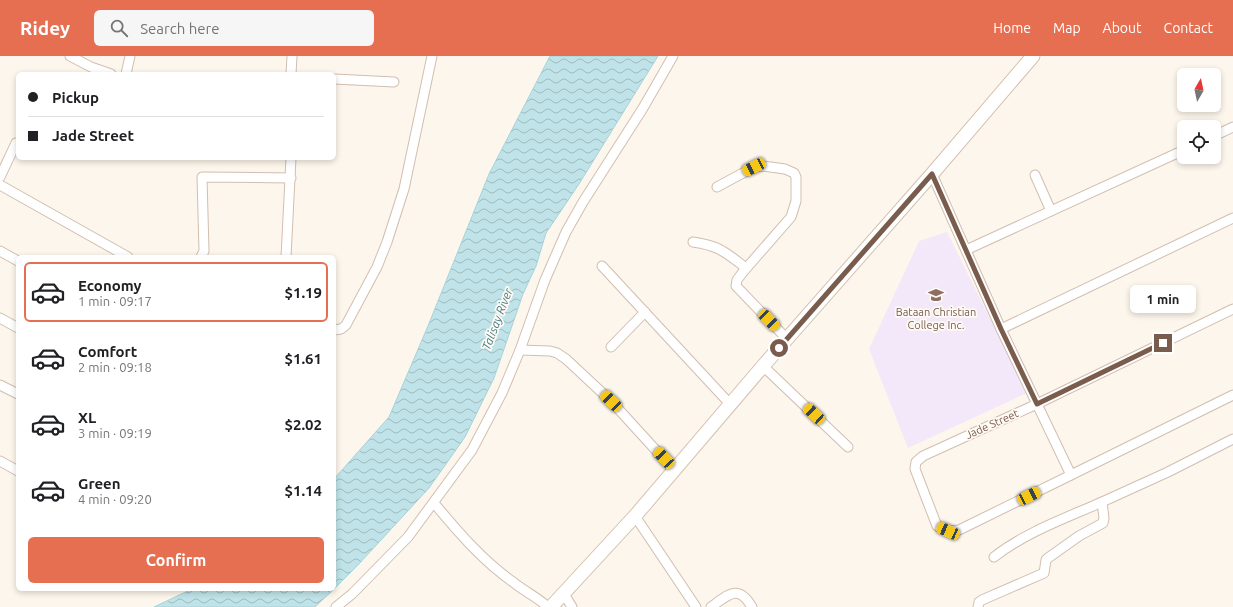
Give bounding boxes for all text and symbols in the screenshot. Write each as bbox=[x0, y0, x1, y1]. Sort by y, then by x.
search box bbox=[94, 10, 374, 46]
text: Ridey bbox=[20, 17, 70, 39]
icon: search bbox=[108, 17, 130, 39]
text: Search here bbox=[140, 20, 219, 37]
text: Home bbox=[993, 20, 1031, 36]
text: Map bbox=[1053, 20, 1081, 36]
text: About bbox=[1103, 20, 1142, 36]
text: Contact bbox=[1164, 20, 1213, 36]
north arrow bbox=[1177, 68, 1221, 112]
map controls bbox=[1177, 68, 1221, 164]
text: Pickup bbox=[52, 89, 99, 106]
button: locate bbox=[1177, 120, 1221, 164]
text: Jade Street bbox=[52, 127, 134, 144]
car bbox=[741, 156, 767, 178]
icon: car bbox=[30, 274, 66, 310]
text: Economy bbox=[78, 277, 142, 294]
text: $1.19 bbox=[284, 284, 322, 301]
callout: 1 min bbox=[1130, 285, 1196, 313]
water label: Talisay River bbox=[479, 286, 515, 352]
school or university icon: Bataan Christian College Inc. bbox=[927, 286, 945, 304]
text: 1 min bbox=[1147, 292, 1179, 306]
text: 1 min · 09:17 bbox=[78, 294, 152, 308]
place label: Bataan Christian College Inc. bbox=[896, 306, 976, 331]
car bbox=[756, 307, 782, 333]
route end bbox=[1154, 334, 1172, 352]
route start bbox=[770, 339, 788, 357]
icon: car bbox=[30, 340, 66, 376]
text: Comfort bbox=[78, 343, 137, 360]
text: $1.61 bbox=[284, 350, 322, 367]
text: 2 min · 09:18 bbox=[78, 360, 152, 374]
car bbox=[598, 388, 624, 414]
car bbox=[801, 401, 827, 427]
icon: car bbox=[30, 406, 66, 442]
street label: Jade Street bbox=[964, 407, 1021, 441]
text: XL bbox=[78, 409, 96, 426]
text: $2.02 bbox=[284, 416, 322, 433]
text: 3 min · 09:19 bbox=[78, 426, 152, 440]
car bbox=[651, 445, 677, 471]
icon: car bbox=[30, 472, 66, 508]
text: Green bbox=[78, 475, 120, 492]
text: $1.14 bbox=[284, 482, 322, 499]
car bbox=[1016, 485, 1042, 507]
text: 4 min · 09:20 bbox=[78, 492, 152, 506]
car bbox=[935, 521, 961, 541]
button: Confirm bbox=[28, 537, 324, 583]

